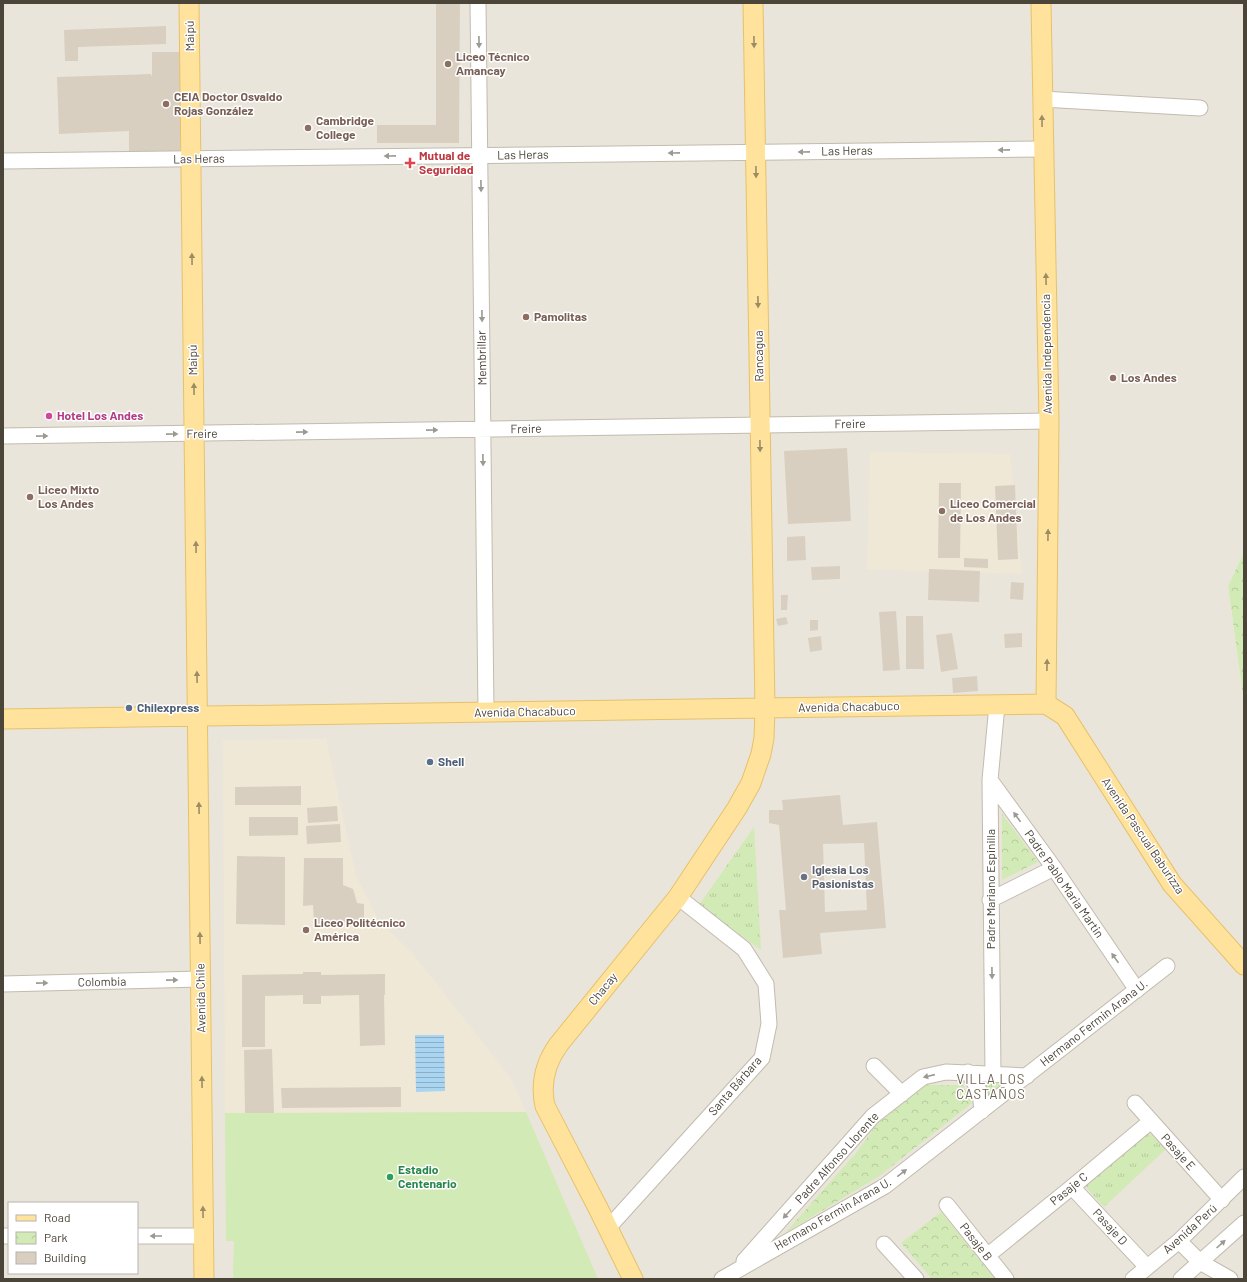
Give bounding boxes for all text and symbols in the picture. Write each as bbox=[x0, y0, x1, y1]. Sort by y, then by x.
street label: Maipú bbox=[182, 20, 196, 52]
one-way arrow bbox=[476, 36, 482, 49]
one-way arrow bbox=[751, 36, 757, 49]
place label: Liceo Técnico Amancay bbox=[456, 49, 530, 77]
marker: Liceo Técnico Amancay bbox=[443, 59, 453, 69]
place label: CEIA Doctor Osvaldo Rojas González bbox=[174, 89, 283, 117]
marker: CEIA Doctor Osvaldo Rojas González bbox=[161, 99, 171, 109]
place label: Cambridge College bbox=[316, 113, 375, 141]
one-way arrow bbox=[1039, 114, 1045, 127]
marker: Cambridge College bbox=[303, 123, 313, 133]
street label: Las Heras bbox=[821, 143, 873, 157]
street label: Las Heras bbox=[497, 147, 549, 161]
one-way arrow bbox=[997, 147, 1010, 153]
place label: Mutual de Seguridad bbox=[419, 148, 474, 176]
one-way arrow bbox=[797, 149, 810, 155]
one-way arrow bbox=[667, 150, 680, 156]
street label: Las Heras bbox=[173, 151, 225, 165]
one-way arrow bbox=[384, 153, 396, 160]
marker: Mutual de Seguridad bbox=[404, 157, 416, 169]
one-way arrow bbox=[753, 166, 759, 179]
one-way arrow bbox=[477, 180, 484, 192]
one-way arrow bbox=[189, 252, 195, 265]
one-way arrow bbox=[1043, 272, 1049, 285]
street label: Avenida Independencia bbox=[1038, 294, 1054, 414]
one-way arrow bbox=[755, 296, 761, 309]
place label: Pamolitas bbox=[534, 309, 587, 323]
one-way arrow bbox=[479, 310, 485, 323]
marker: Pamolitas bbox=[521, 312, 531, 322]
street label: Membrillar bbox=[474, 330, 488, 386]
street label: Rancagua bbox=[751, 330, 765, 382]
street label: Maipú bbox=[185, 344, 199, 376]
place label: Los Andes bbox=[1121, 370, 1177, 384]
marker: Los Andes bbox=[1108, 373, 1118, 383]
one-way arrow bbox=[191, 382, 197, 395]
place label: Hotel Los Andes bbox=[57, 408, 143, 422]
marker: Hotel Los Andes bbox=[44, 411, 54, 421]
street label: Freire bbox=[834, 416, 866, 430]
street label: Freire bbox=[510, 421, 542, 435]
street label: Freire bbox=[186, 426, 218, 440]
one-way arrow bbox=[426, 427, 439, 433]
one-way arrow bbox=[296, 429, 309, 435]
one-way arrow bbox=[166, 431, 179, 437]
one-way arrow bbox=[36, 433, 49, 439]
one-way arrow bbox=[757, 440, 763, 453]
one-way arrow bbox=[480, 454, 487, 466]
place label: Liceo Mixto Los Andes bbox=[38, 482, 100, 510]
marker: Liceo Mixto Los Andes bbox=[25, 492, 35, 502]
place label: Liceo Comercial de Los Andes bbox=[950, 496, 1036, 524]
marker: Liceo Comercial de Los Andes bbox=[937, 506, 947, 516]
one-way arrow bbox=[1045, 528, 1051, 541]
one-way arrow bbox=[193, 540, 199, 553]
one-way arrow bbox=[1044, 658, 1050, 671]
one-way arrow bbox=[194, 670, 200, 683]
street label: Avenida Chacabuco bbox=[798, 698, 900, 714]
place label: Chilexpress bbox=[137, 700, 199, 714]
marker: Chilexpress bbox=[124, 703, 134, 713]
street label: Avenida Chacabuco bbox=[474, 703, 576, 719]
place label: Shell bbox=[438, 754, 464, 768]
marker: Shell bbox=[425, 757, 435, 767]
street label: Avenida Pascual Baburizza bbox=[1100, 775, 1188, 896]
one-way arrow bbox=[196, 801, 202, 814]
one-way arrow bbox=[1013, 812, 1021, 822]
street label: Padre Pablo Maria Martin bbox=[1022, 827, 1107, 940]
street label: Padre Mariano Espinilla bbox=[983, 829, 997, 949]
place label: Iglesia Los Pasionistas bbox=[812, 862, 874, 890]
marker: Iglesia Los Pasionistas bbox=[799, 872, 809, 882]
place label: Liceo Politécnico América bbox=[314, 915, 406, 943]
marker: Liceo Politécnico América bbox=[301, 925, 311, 935]
one-way arrow bbox=[197, 931, 203, 944]
one-way arrow bbox=[1111, 953, 1119, 963]
street label: Avenida Chile bbox=[192, 963, 208, 1033]
one-way arrow bbox=[988, 967, 995, 979]
street label: Chacay bbox=[585, 969, 620, 1007]
street label: Colombia bbox=[77, 974, 126, 988]
street label: Hermano Fermin Arana U. bbox=[1037, 976, 1150, 1069]
one-way arrow bbox=[166, 977, 179, 983]
one-way arrow bbox=[36, 980, 49, 986]
street label: Santa Bárbara bbox=[705, 1053, 764, 1118]
district label: VILLA LOS CASTAÑOS bbox=[956, 1071, 1026, 1102]
one-way arrow bbox=[923, 1073, 935, 1079]
one-way arrow bbox=[199, 1075, 205, 1088]
street label: Padre Alfonso Llorente bbox=[792, 1109, 881, 1206]
street label: Pasaje E bbox=[1159, 1130, 1199, 1172]
place label: Estadio Centenario bbox=[398, 1162, 457, 1190]
one-way arrow bbox=[896, 1169, 907, 1177]
street label: Pasaje C bbox=[1047, 1169, 1090, 1208]
marker: Estadio Centenario bbox=[385, 1172, 395, 1182]
street label: Hermano Fermin Arana U. bbox=[772, 1174, 893, 1252]
street label: Avenida Perú bbox=[1160, 1200, 1219, 1256]
legend bbox=[8, 1202, 138, 1274]
street label: Pasaje D bbox=[1091, 1205, 1131, 1247]
one-way arrow bbox=[200, 1206, 207, 1218]
one-way arrow bbox=[783, 1209, 792, 1218]
text: Road bbox=[44, 1210, 71, 1224]
street label: Pasaje B bbox=[958, 1220, 996, 1263]
text: Park bbox=[44, 1230, 68, 1244]
one-way arrow bbox=[149, 1233, 162, 1239]
one-way arrow bbox=[1215, 1239, 1226, 1248]
text: Building bbox=[44, 1250, 86, 1264]

